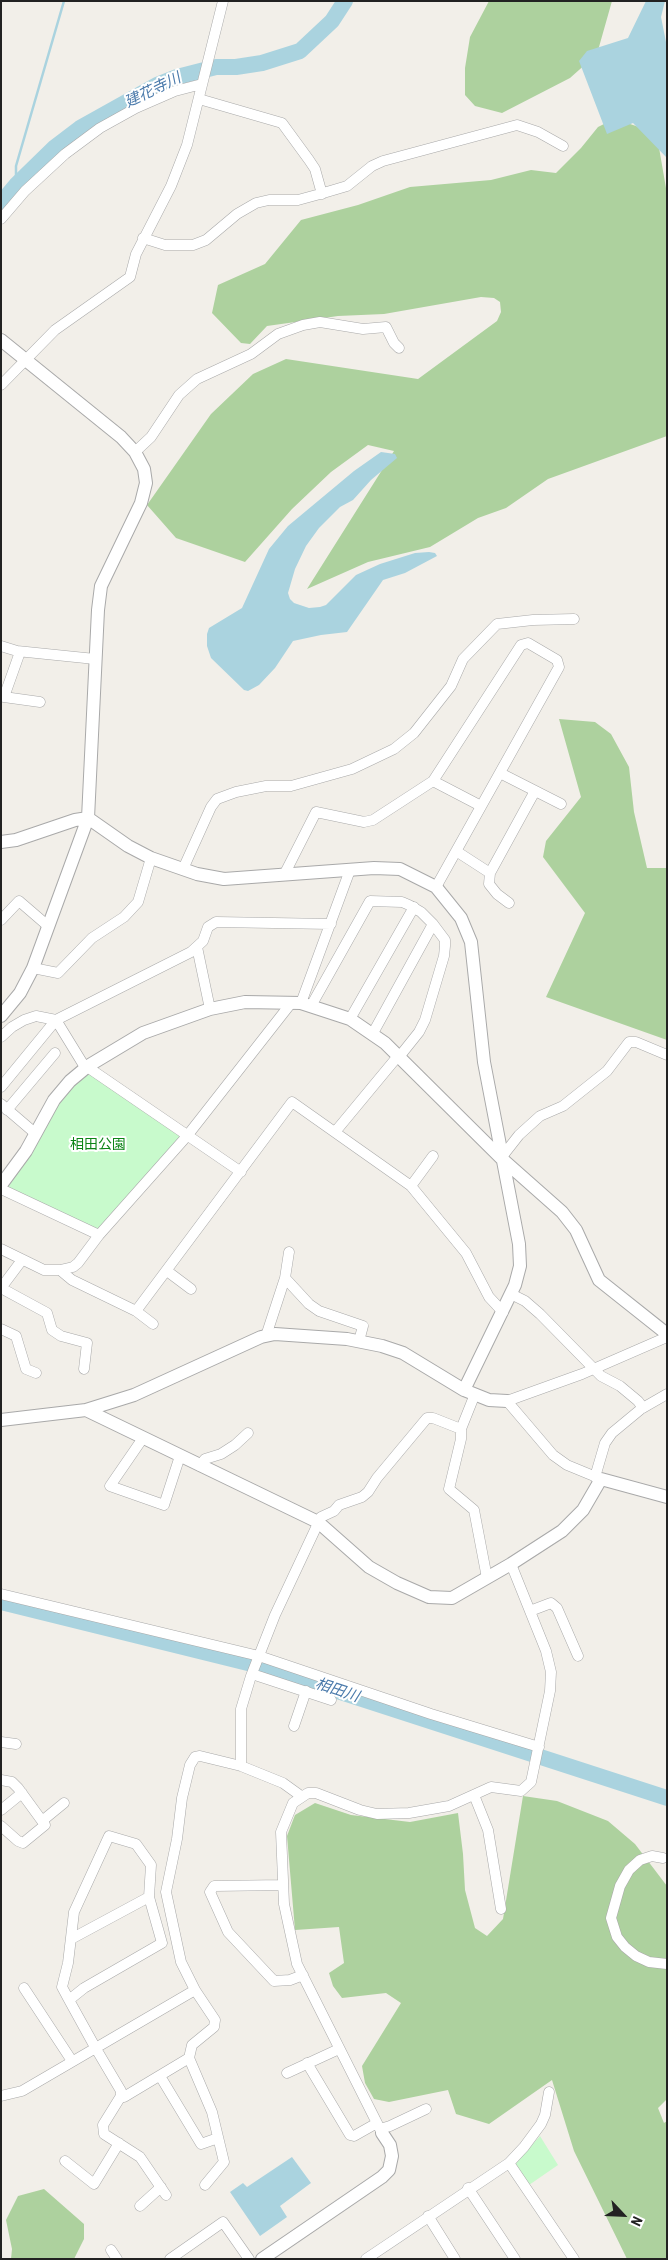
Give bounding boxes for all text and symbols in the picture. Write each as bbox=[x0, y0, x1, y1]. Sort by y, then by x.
water label: 建花寺川 bbox=[122, 70, 184, 112]
park label: 相田公園 bbox=[70, 1137, 126, 1153]
water label: 相田川 bbox=[313, 1675, 361, 1707]
north arrow bbox=[598, 2190, 648, 2240]
text: N bbox=[628, 2214, 646, 2229]

